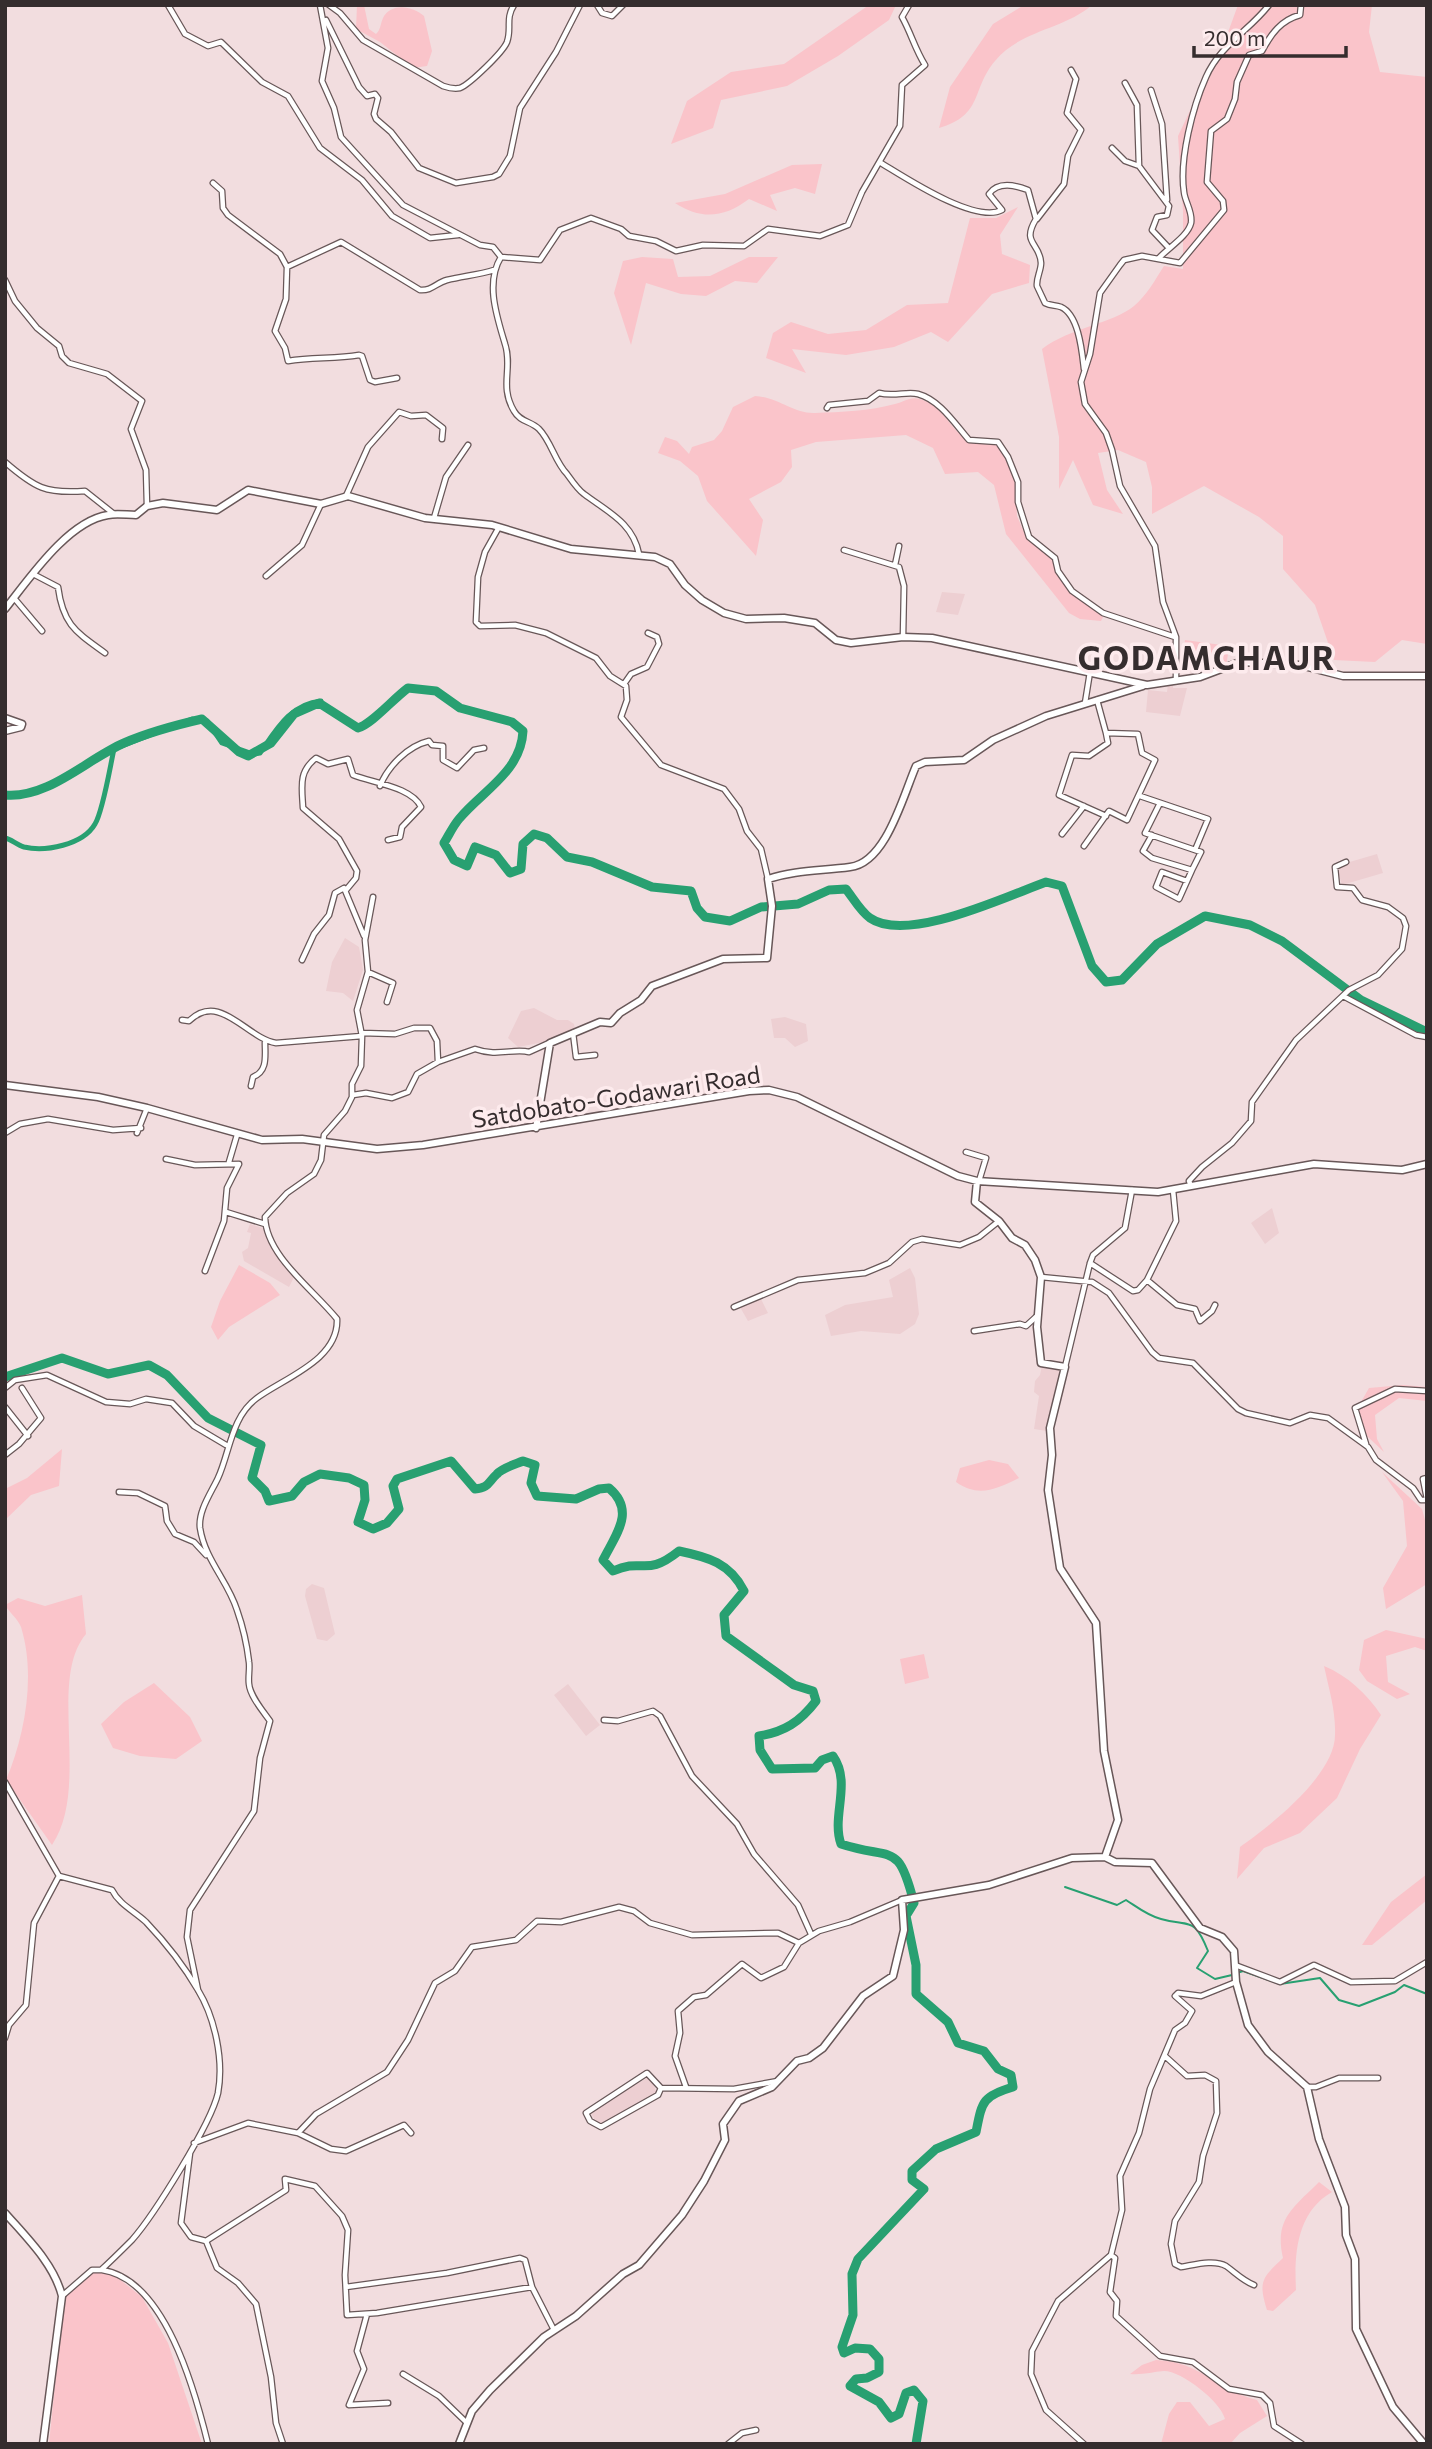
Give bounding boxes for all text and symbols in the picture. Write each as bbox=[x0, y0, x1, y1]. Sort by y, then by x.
scale bar bbox=[1194, 14, 1346, 58]
text: 200 m bbox=[1204, 25, 1265, 50]
district label: GODAMCHAUR bbox=[1078, 637, 1336, 677]
street label: Satdobato-Godawari Road bbox=[470, 1059, 762, 1133]

